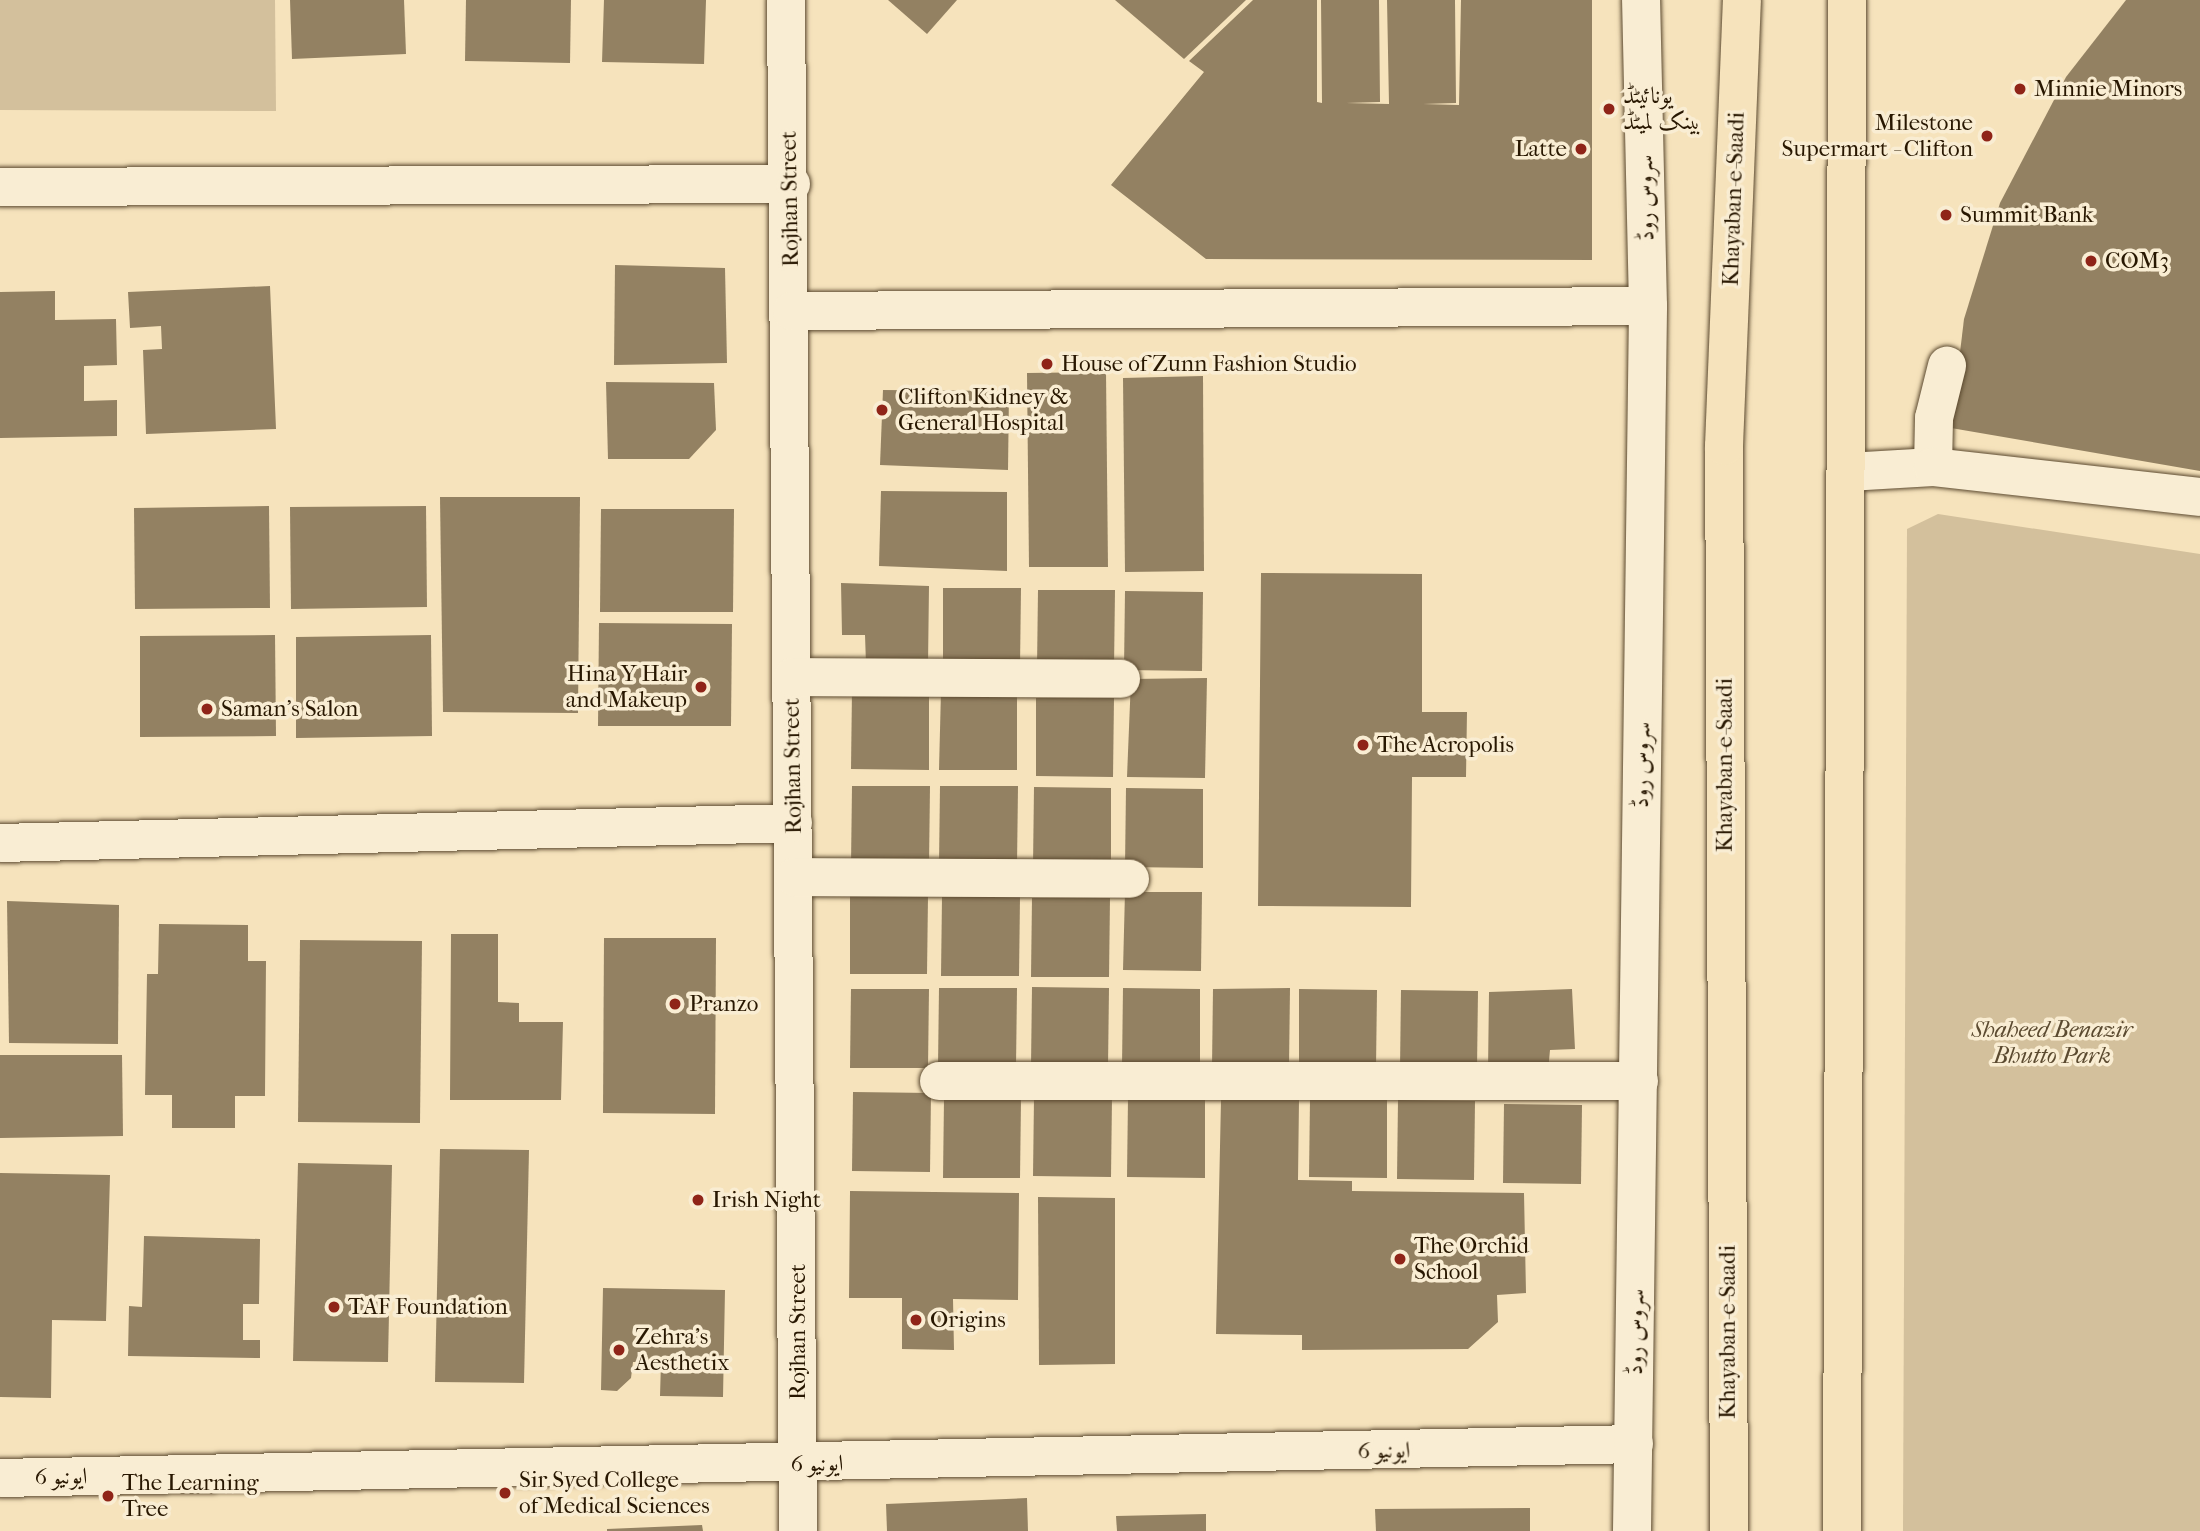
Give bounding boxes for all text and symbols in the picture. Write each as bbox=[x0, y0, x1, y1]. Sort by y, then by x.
place label: Minnie Minors bbox=[2034, 75, 2182, 103]
marker: Minnie Minors bbox=[2012, 81, 2028, 97]
place label: یونائیٹڈ بینک لمیٹڈ bbox=[1623, 82, 1701, 136]
marker: یونائیٹڈ بینک لمیٹڈ bbox=[1601, 101, 1617, 117]
place label: Milestone Supermart - Clifton bbox=[1782, 109, 1973, 163]
street label: Khayaban-e-Saadi bbox=[1717, 111, 1751, 287]
marker: Milestone Supermart - Clifton bbox=[1979, 128, 1995, 144]
street label: Rojhan Street bbox=[775, 131, 805, 267]
place label: Latte bbox=[1515, 135, 1567, 163]
marker: Latte bbox=[1573, 141, 1589, 157]
street label: سروس روڈ bbox=[1631, 155, 1661, 241]
place label: Summit Bank bbox=[1960, 201, 2094, 229]
marker: Summit Bank bbox=[1938, 207, 1954, 223]
place label: COM3 bbox=[2105, 247, 2169, 275]
marker: COM3 bbox=[2083, 253, 2099, 269]
place label: House of Zunn Fashion Studio bbox=[1061, 350, 1357, 378]
marker: House of Zunn Fashion Studio bbox=[1039, 356, 1055, 372]
place label: Clifton Kidney & General Hospital bbox=[898, 383, 1068, 437]
marker: Clifton Kidney & General Hospital bbox=[872, 400, 892, 420]
place label: Hina Y Hair and Makeup bbox=[566, 660, 687, 714]
street label: Khayaban-e-Saadi bbox=[1711, 678, 1739, 852]
marker: Hina Y Hair and Makeup bbox=[693, 679, 709, 695]
place label: Saman's Salon bbox=[221, 695, 358, 723]
street label: Rojhan Street bbox=[778, 698, 808, 834]
marker: Saman's Salon bbox=[199, 701, 215, 717]
street label: سروس روڈ bbox=[1627, 722, 1657, 808]
place label: The Acropolis bbox=[1377, 731, 1514, 759]
marker: The Acropolis bbox=[1355, 737, 1371, 753]
place label: Pranzo bbox=[689, 990, 758, 1018]
marker: Pranzo bbox=[667, 996, 683, 1012]
park label: Shaheed Benazir Bhutto Park bbox=[1971, 1016, 2133, 1070]
place label: Irish Night bbox=[712, 1186, 821, 1214]
marker: Irish Night bbox=[690, 1192, 706, 1208]
place label: The Orchid School bbox=[1414, 1232, 1529, 1286]
street label: Khayaban-e-Saadi bbox=[1714, 1245, 1742, 1419]
marker: The Orchid School bbox=[1392, 1251, 1408, 1267]
street label: Rojhan Street bbox=[784, 1264, 812, 1400]
street label: سروس روڈ bbox=[1621, 1289, 1651, 1375]
place label: TAF Foundation bbox=[348, 1293, 508, 1321]
marker: TAF Foundation bbox=[326, 1299, 342, 1315]
place label: Origins bbox=[930, 1306, 1006, 1334]
marker: Origins bbox=[908, 1312, 924, 1328]
place label: Zehra's Aesthetix bbox=[635, 1323, 729, 1377]
marker: Zehra's Aesthetix bbox=[609, 1340, 629, 1360]
street label: ایونیو 6 bbox=[1357, 1437, 1411, 1465]
street label: ایونیو 6 bbox=[790, 1450, 844, 1478]
street label: ایونیو 6 bbox=[34, 1463, 88, 1491]
place label: Sir Syed College of Medical Sciences bbox=[519, 1466, 710, 1520]
place label: The Learning Tree bbox=[122, 1469, 259, 1523]
marker: Sir Syed College of Medical Sciences bbox=[497, 1485, 513, 1501]
marker: The Learning Tree bbox=[100, 1488, 116, 1504]

